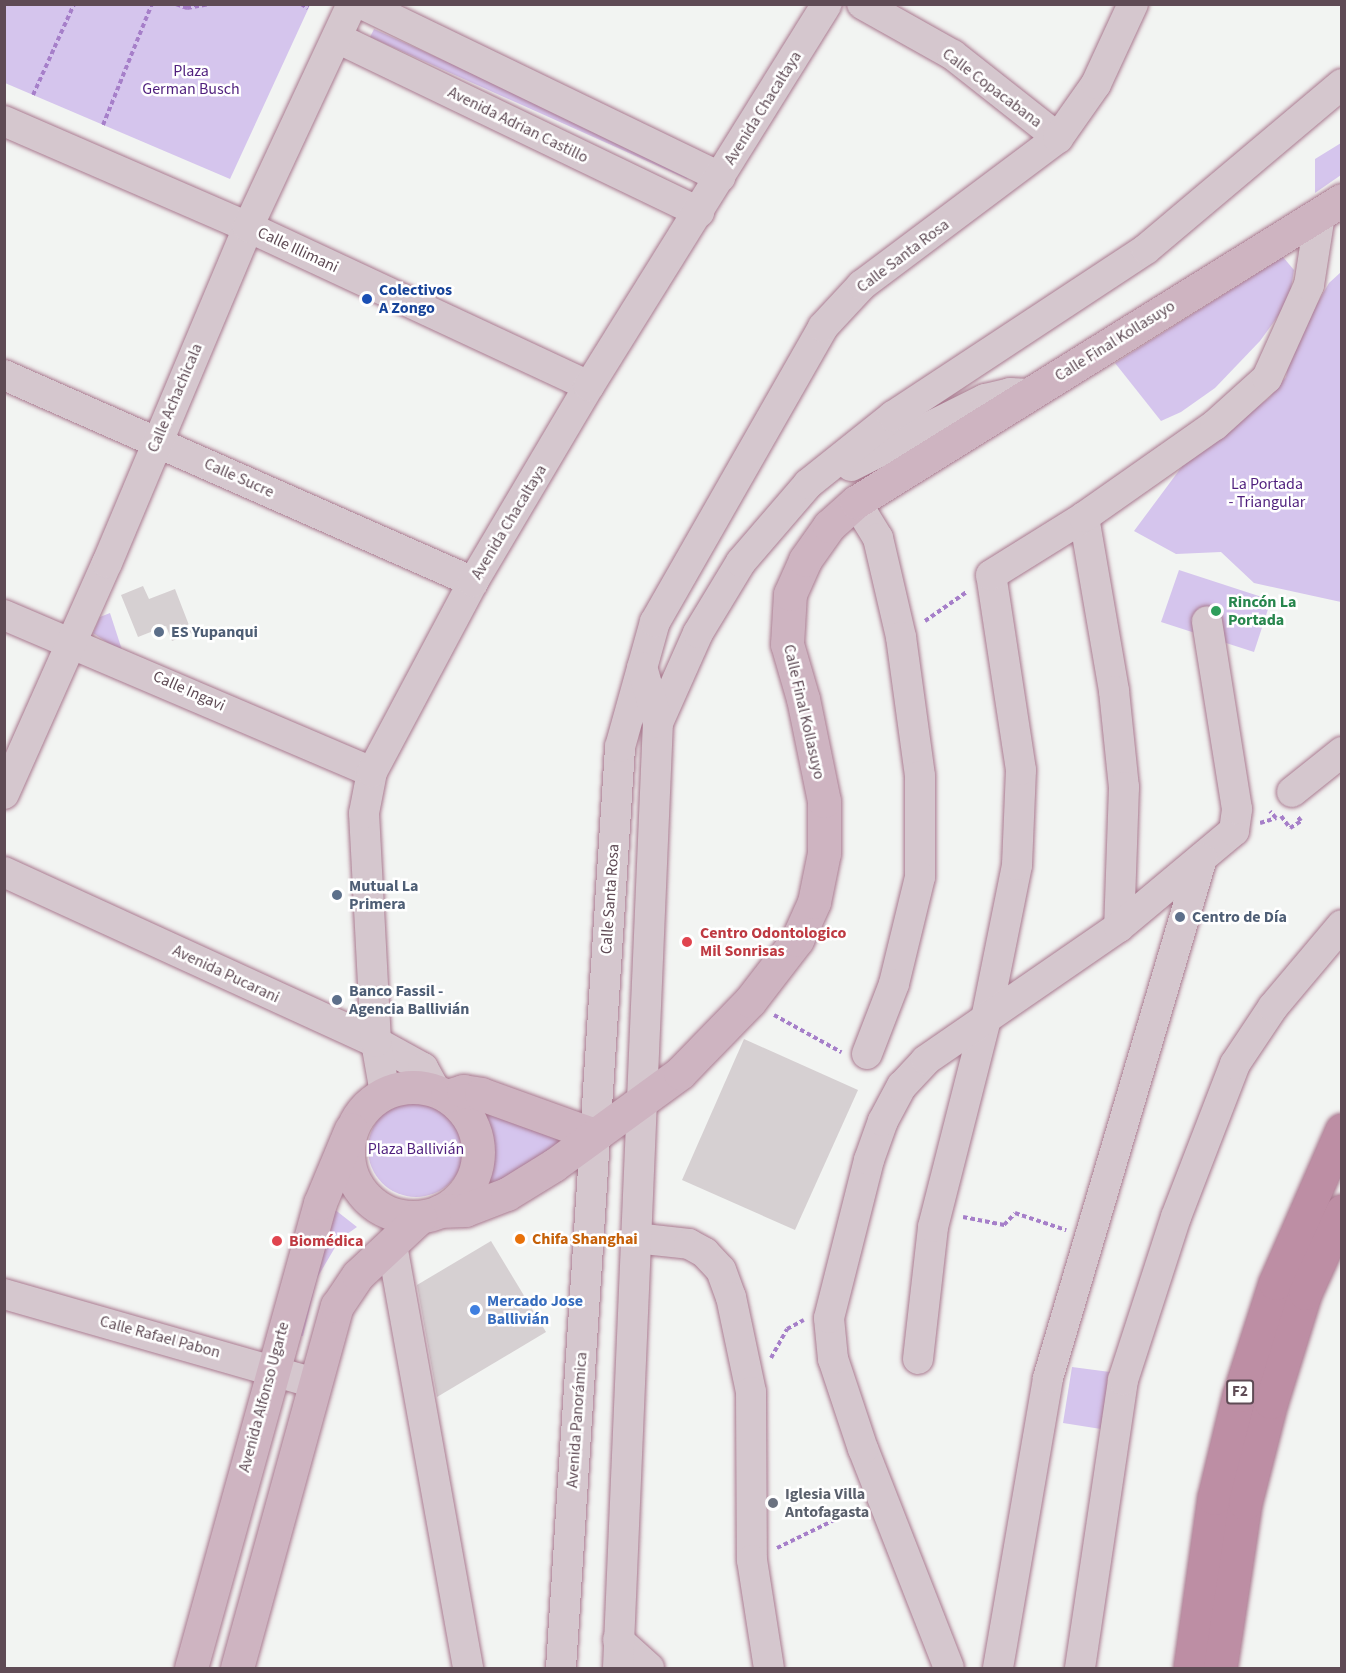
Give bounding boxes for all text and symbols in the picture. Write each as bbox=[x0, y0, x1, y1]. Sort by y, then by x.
street label: Calle Copacabana bbox=[938, 44, 1046, 132]
street label: Avenida Chacaltaya bbox=[720, 48, 806, 168]
park label: Plaza German Busch bbox=[142, 61, 240, 99]
street label: Avenida Adrian Castillo bbox=[445, 83, 591, 167]
street label: Calle Santa Rosa bbox=[853, 215, 953, 297]
street label: Calle Illimani bbox=[255, 223, 341, 277]
place label: Colectivos A Zongo bbox=[379, 280, 452, 318]
marker: Colectivos A Zongo bbox=[360, 292, 374, 306]
street label: Calle Final Kollasuyo bbox=[1051, 296, 1179, 386]
street label: Calle Achachicala bbox=[143, 341, 207, 455]
street label: Calle Sucre bbox=[201, 454, 277, 502]
street label: Avenida Chacaltaya bbox=[467, 461, 551, 583]
park label: La Portada - Triangular bbox=[1229, 474, 1305, 512]
place label: Rincón La Portada bbox=[1228, 592, 1296, 630]
marker: Rincón La Portada bbox=[1209, 604, 1223, 618]
place label: ES Yupanqui bbox=[171, 622, 258, 642]
marker: ES Yupanqui bbox=[152, 625, 166, 639]
street label: Calle Final Kollasuyo bbox=[779, 643, 829, 781]
street label: Calle Ingavi bbox=[150, 667, 228, 715]
street label: Calle Santa Rosa bbox=[597, 843, 623, 955]
place label: Mutual La Primera bbox=[349, 876, 418, 914]
marker: Mutual La Primera bbox=[330, 888, 344, 902]
place label: Centro de Día bbox=[1192, 907, 1287, 927]
marker: Centro de Día bbox=[1173, 910, 1187, 924]
place label: Centro Odontologico Mil Sonrisas bbox=[700, 923, 846, 961]
marker: Centro Odontologico Mil Sonrisas bbox=[678, 933, 696, 951]
street label: Avenida Pucarani bbox=[170, 941, 282, 1007]
place label: Banco Fassil - Agencia Ballivián bbox=[349, 981, 469, 1019]
marker: Banco Fassil - Agencia Ballivián bbox=[330, 993, 344, 1007]
park label: Plaza Ballivián bbox=[368, 1139, 464, 1159]
place label: Chifa Shanghai bbox=[532, 1229, 638, 1249]
place label: Biomédica bbox=[289, 1231, 363, 1251]
marker: Chifa Shanghai bbox=[513, 1232, 527, 1246]
marker: Biomédica bbox=[270, 1234, 284, 1248]
place label: Mercado Jose Ballivián bbox=[487, 1291, 583, 1329]
marker: Mercado Jose Ballivián bbox=[468, 1303, 482, 1317]
street label: Calle Rafael Pabon bbox=[98, 1312, 222, 1362]
street label: Avenida Alfonso Ugarte bbox=[235, 1320, 293, 1474]
street label: Avenida Panorámica bbox=[563, 1351, 591, 1489]
road number: F2 bbox=[1225, 1380, 1255, 1404]
place label: Iglesia Villa Antofagasta bbox=[785, 1484, 869, 1522]
marker: Iglesia Villa Antofagasta bbox=[766, 1496, 780, 1510]

